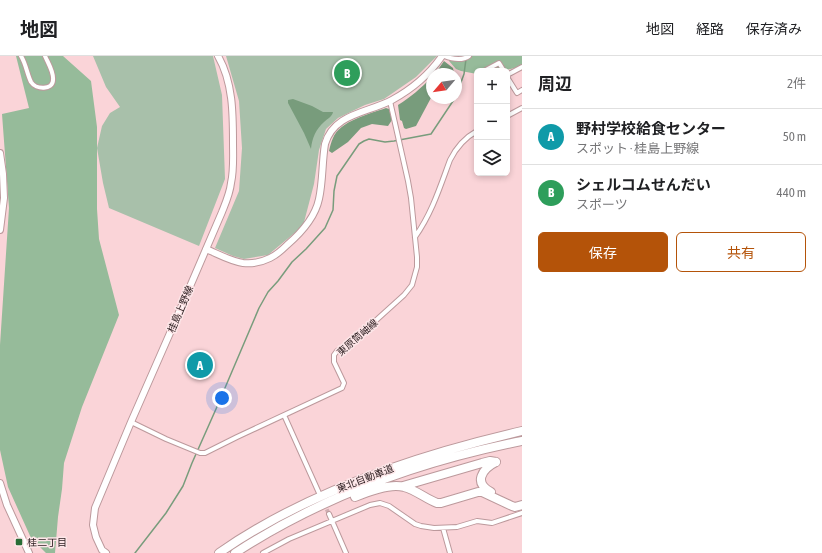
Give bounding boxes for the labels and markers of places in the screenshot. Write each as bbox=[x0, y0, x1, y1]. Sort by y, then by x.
pin: B bbox=[334, 58, 360, 88]
pin: A bbox=[187, 350, 213, 380]
marker: 桂二丁目 bbox=[14, 537, 24, 547]
place label: 桂二丁目 bbox=[27, 537, 67, 548]

